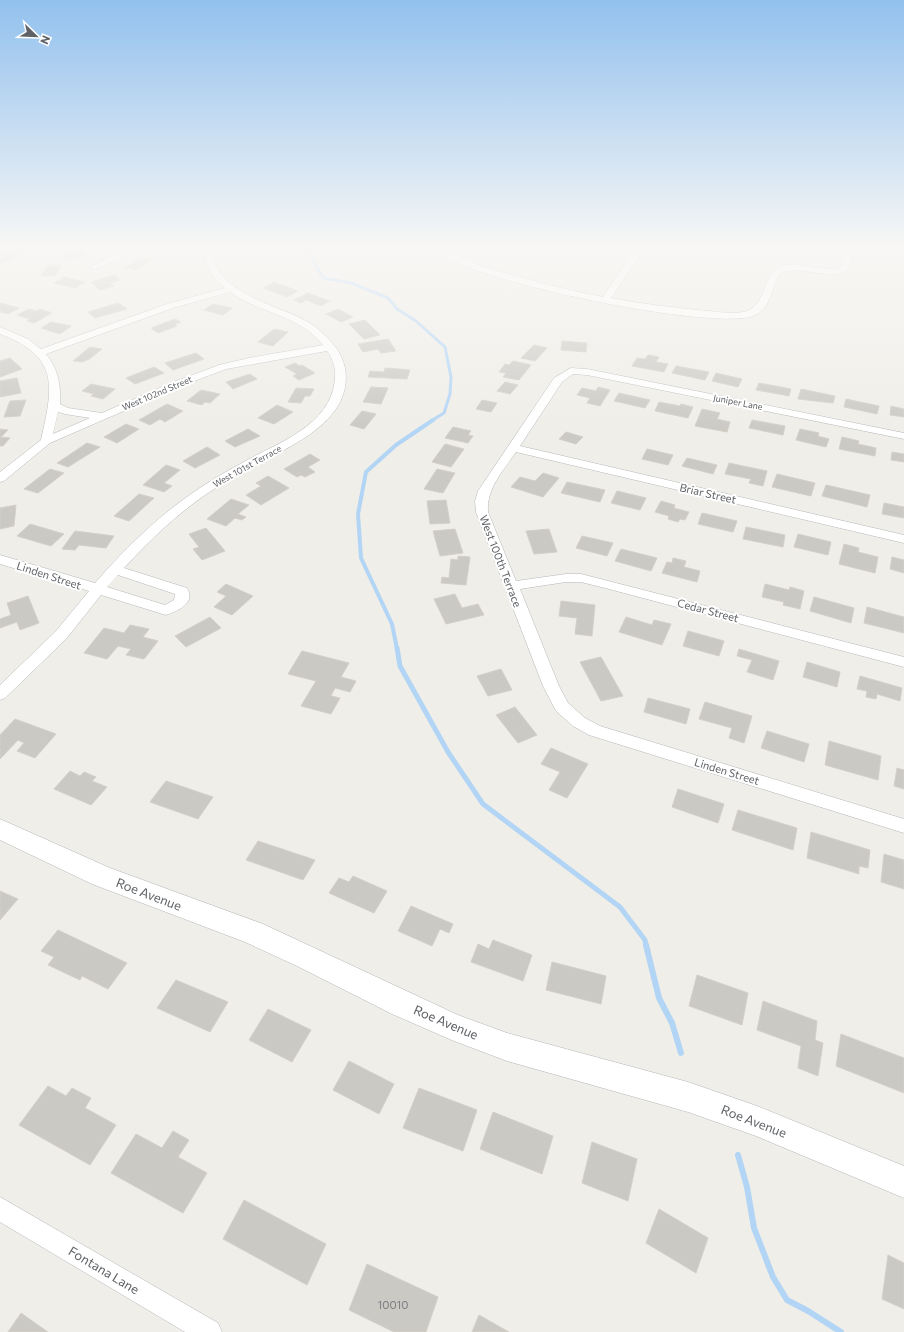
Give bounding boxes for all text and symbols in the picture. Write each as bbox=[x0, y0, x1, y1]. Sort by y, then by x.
north arrow bbox=[16, 16, 56, 56]
text: N bbox=[38, 34, 53, 46]
street label: West 102nd Street bbox=[120, 373, 194, 413]
street label: Juniper Lane bbox=[712, 392, 764, 412]
street label: West 101st Terrace bbox=[211, 442, 283, 489]
street label: Briar Street bbox=[678, 480, 738, 506]
street label: West 100th Terrace bbox=[477, 513, 525, 609]
street label: Linden Street bbox=[15, 558, 83, 592]
street label: Cedar Street bbox=[676, 596, 741, 625]
street label: Linden Street bbox=[693, 755, 761, 787]
street label: Roe Avenue bbox=[114, 874, 184, 914]
street label: Roe Avenue bbox=[411, 1001, 481, 1043]
street label: Roe Avenue bbox=[719, 1101, 789, 1141]
street label: Fontana Lane bbox=[66, 1243, 142, 1297]
house number: 10010 bbox=[378, 1298, 408, 1311]

